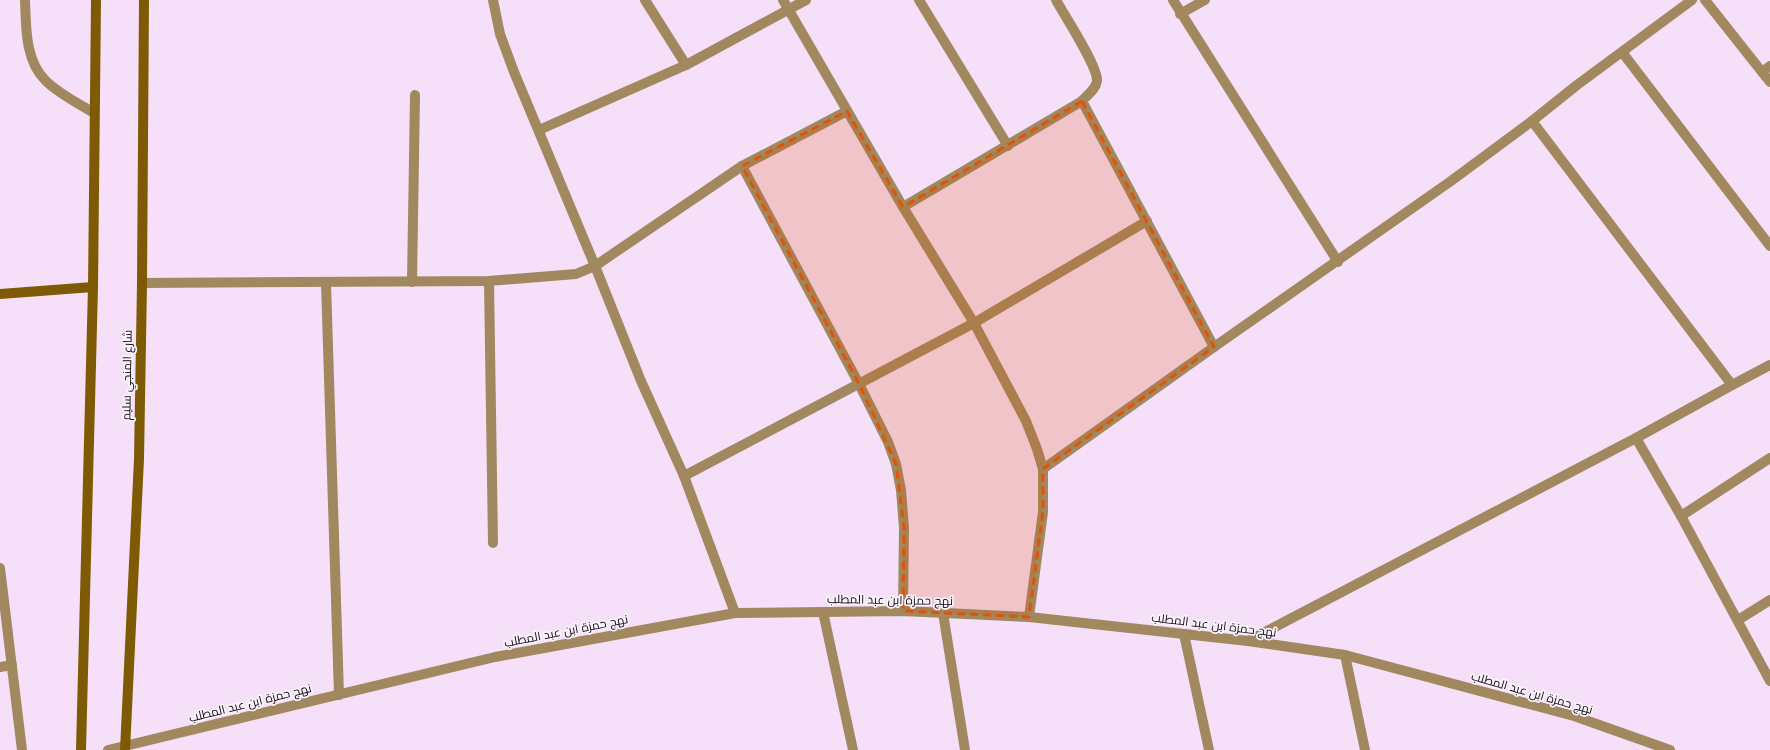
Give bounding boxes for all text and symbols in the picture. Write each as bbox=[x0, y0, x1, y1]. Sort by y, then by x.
street label: شارع المنجي سليم bbox=[118, 329, 138, 421]
street label: نهج حمزة ابن عبد المطلب bbox=[827, 591, 953, 609]
street label: نهج حمزة ابن عبد المطلب bbox=[1151, 609, 1277, 641]
street label: نهج حمزة ابن عبد المطلب bbox=[503, 611, 629, 651]
street label: نهج حمزة ابن عبد المطلب bbox=[1469, 668, 1595, 718]
street label: نهج حمزة ابن عبد المطلب bbox=[187, 680, 313, 726]

